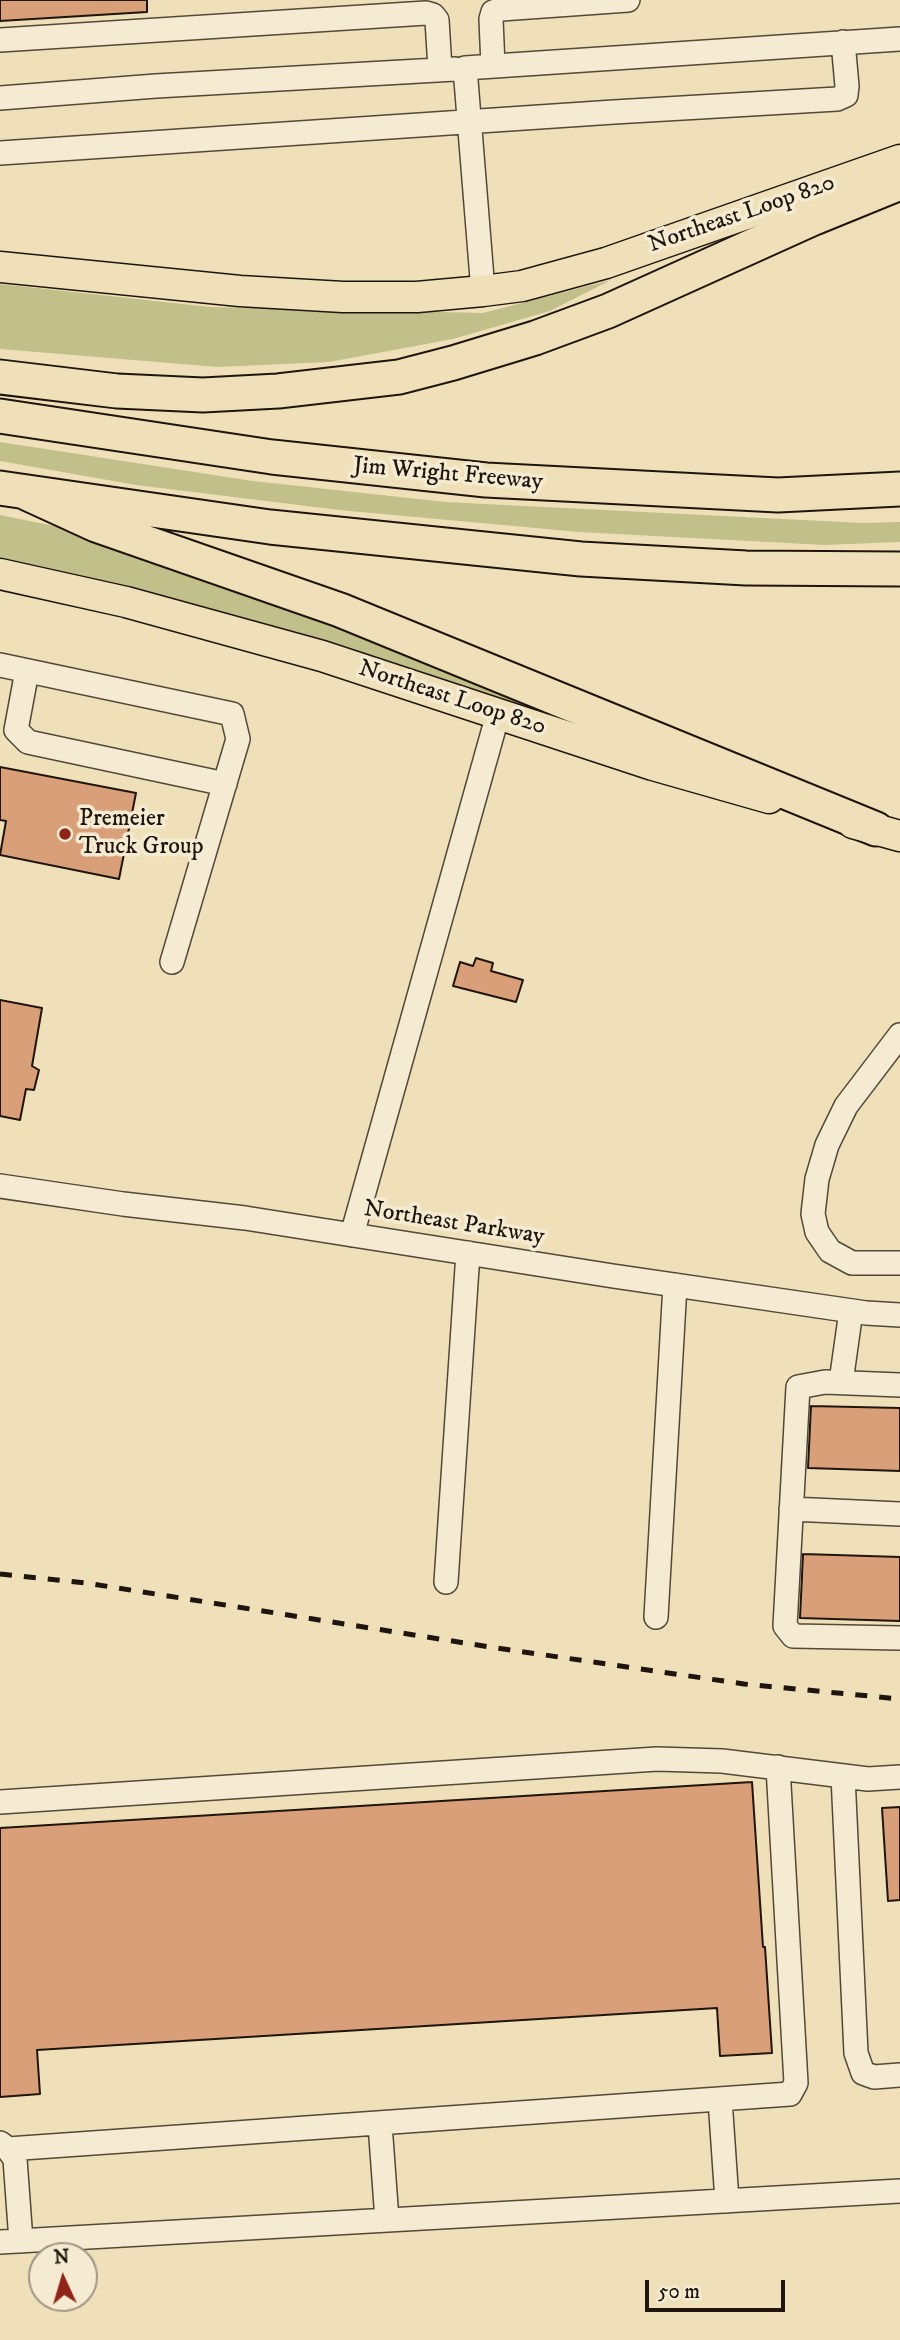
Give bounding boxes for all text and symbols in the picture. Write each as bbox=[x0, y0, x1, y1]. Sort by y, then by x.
street label: Northeast Loop 820 bbox=[645, 170, 839, 260]
street label: Jim Wright Freeway bbox=[352, 452, 544, 498]
street label: Northeast Loop 820 bbox=[355, 655, 549, 743]
place label: Premeier Truck Group bbox=[79, 806, 204, 862]
marker: Premeier Truck Group bbox=[57, 826, 73, 842]
street label: Northeast Parkway bbox=[362, 1196, 546, 1252]
north arrow bbox=[28, 2242, 98, 2312]
text: N bbox=[53, 2246, 70, 2270]
scale bar bbox=[648, 2266, 788, 2310]
text: 50 m bbox=[658, 2279, 700, 2305]

